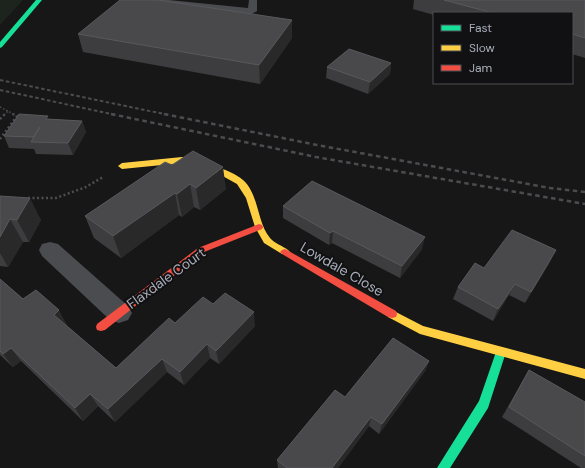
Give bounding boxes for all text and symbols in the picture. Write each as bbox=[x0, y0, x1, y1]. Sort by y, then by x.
legend bbox=[433, 12, 573, 84]
text: Fast bbox=[469, 20, 492, 36]
text: Slow bbox=[469, 40, 495, 56]
text: Jam bbox=[469, 60, 492, 76]
street label: Lowdale Close bbox=[297, 238, 387, 300]
street label: Flaxdale Court bbox=[123, 243, 209, 313]

